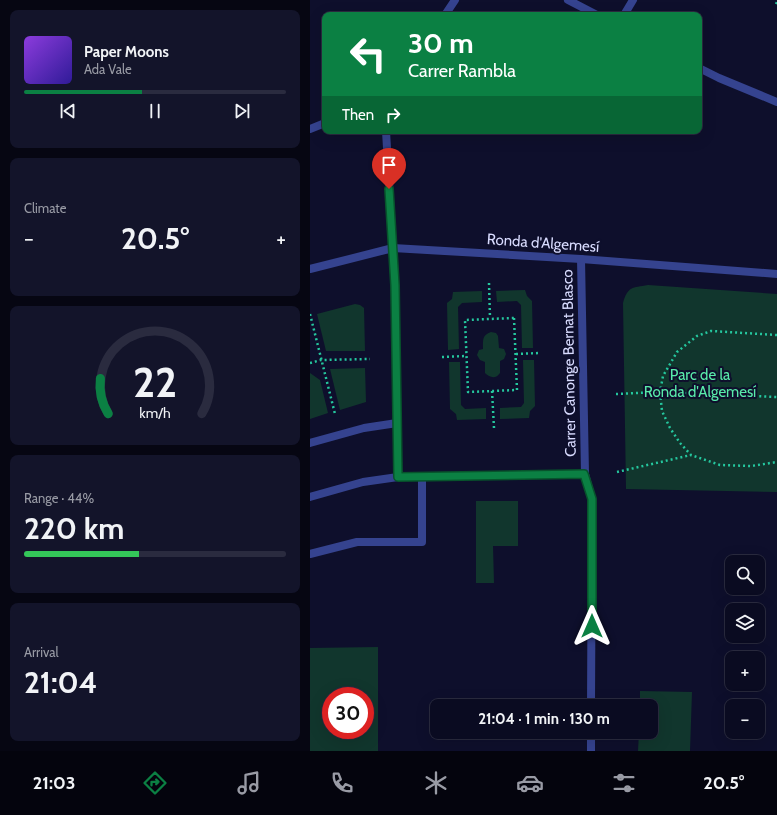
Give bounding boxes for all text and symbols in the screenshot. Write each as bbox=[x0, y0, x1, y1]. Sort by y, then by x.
text: 30 m bbox=[408, 26, 474, 60]
icon: left bbox=[342, 28, 394, 80]
text: Paper Moons bbox=[84, 43, 169, 61]
text: Carrer Rambla bbox=[408, 60, 516, 82]
text: Ada Vale bbox=[84, 61, 132, 77]
icon: previous bbox=[57, 100, 79, 122]
icon: pause bbox=[144, 100, 166, 122]
icon: next bbox=[231, 100, 253, 122]
icon: right bbox=[382, 104, 404, 126]
text: Then bbox=[342, 106, 374, 124]
pin bbox=[372, 148, 406, 189]
icon: arrive bbox=[378, 154, 400, 176]
text: Climate bbox=[24, 200, 66, 216]
text: 20.5° bbox=[121, 220, 189, 257]
text: − bbox=[24, 225, 34, 252]
text: + bbox=[276, 225, 286, 252]
street label: Ronda d'Algemesí bbox=[486, 230, 600, 256]
street label: Carrer Canonge Bernat Blasco bbox=[558, 269, 580, 457]
text: 22 bbox=[133, 356, 177, 406]
park label: Parc de la Ronda d'Algemesí bbox=[644, 366, 756, 401]
text: km/h bbox=[139, 403, 171, 421]
text: Range · 44% bbox=[24, 490, 94, 506]
text: 220 km bbox=[24, 510, 124, 547]
map controls bbox=[725, 555, 765, 739]
button: search bbox=[725, 555, 765, 595]
button: layers bbox=[725, 603, 765, 643]
position arrow bbox=[571, 605, 613, 647]
text: Arrival bbox=[24, 644, 59, 660]
button: + bbox=[725, 651, 765, 691]
text: 21:04 bbox=[24, 664, 97, 701]
speed limit sign: 30 bbox=[322, 687, 374, 739]
button: − bbox=[725, 699, 765, 739]
text: 21:04 · 1 min · 130 m bbox=[478, 710, 610, 728]
icon: directions bbox=[141, 769, 169, 797]
icon: music bbox=[235, 769, 263, 797]
icon: phone bbox=[328, 769, 356, 797]
icon: climate bbox=[422, 769, 450, 797]
icon: car bbox=[516, 769, 544, 797]
icon: filters bbox=[610, 769, 638, 797]
text: 21:03 bbox=[33, 772, 75, 794]
text: 20.5° bbox=[703, 772, 744, 794]

